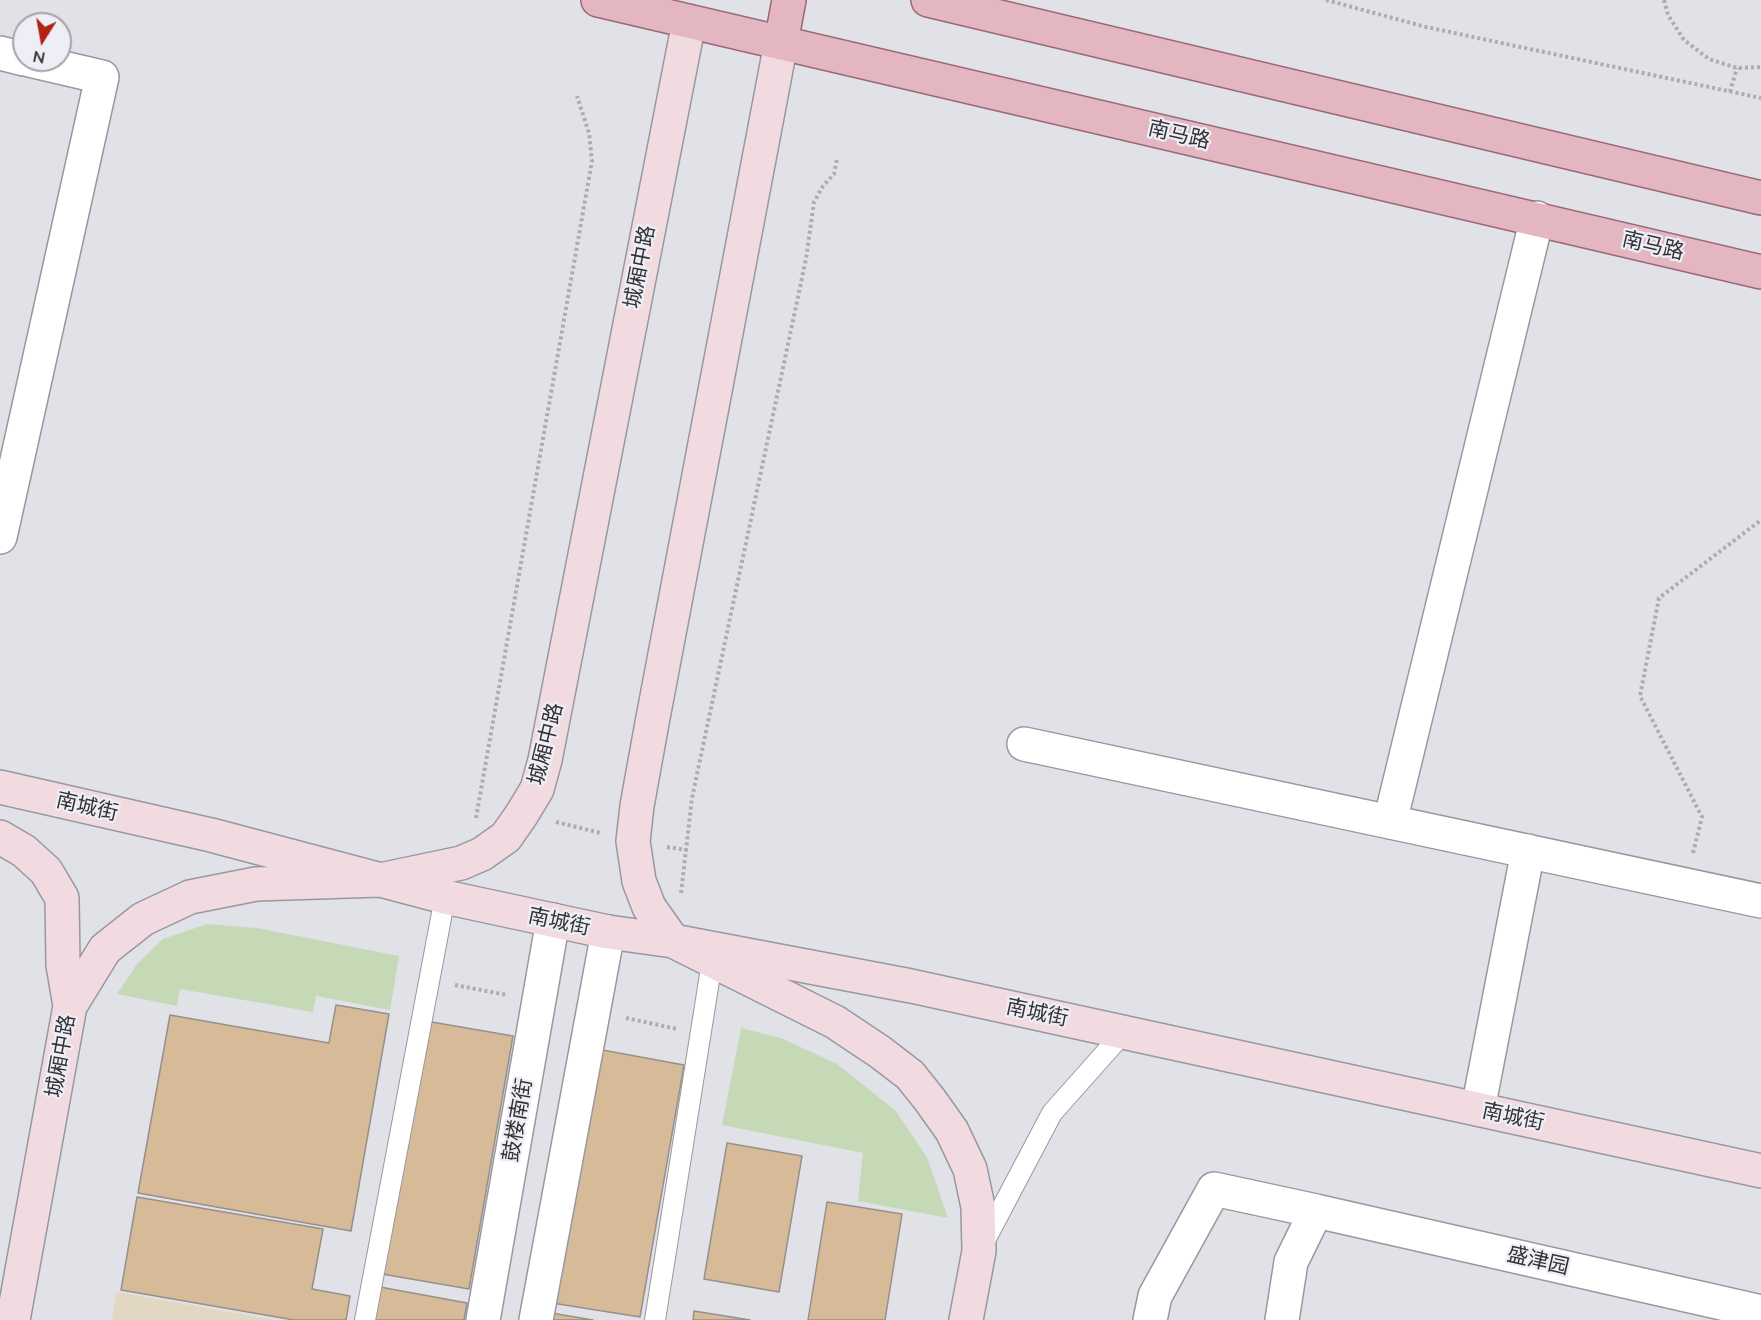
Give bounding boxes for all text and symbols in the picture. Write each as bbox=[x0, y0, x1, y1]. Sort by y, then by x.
north arrow bbox=[12, 12, 72, 72]
text: N bbox=[31, 47, 47, 69]
street label: 南马路 bbox=[1145, 116, 1213, 154]
street label: 城厢中路 bbox=[620, 223, 660, 311]
street label: 南马路 bbox=[1619, 227, 1687, 265]
street label: 城厢中路 bbox=[524, 700, 568, 788]
street label: 南城街 bbox=[53, 788, 121, 826]
street label: 南城街 bbox=[526, 903, 592, 941]
street label: 南城街 bbox=[1004, 994, 1070, 1032]
street label: 城厢中路 bbox=[41, 1012, 81, 1100]
street label: 鼓楼南街 bbox=[498, 1076, 538, 1164]
street label: 南城街 bbox=[1480, 1098, 1546, 1136]
street label: 盛津园 bbox=[1504, 1242, 1572, 1280]

